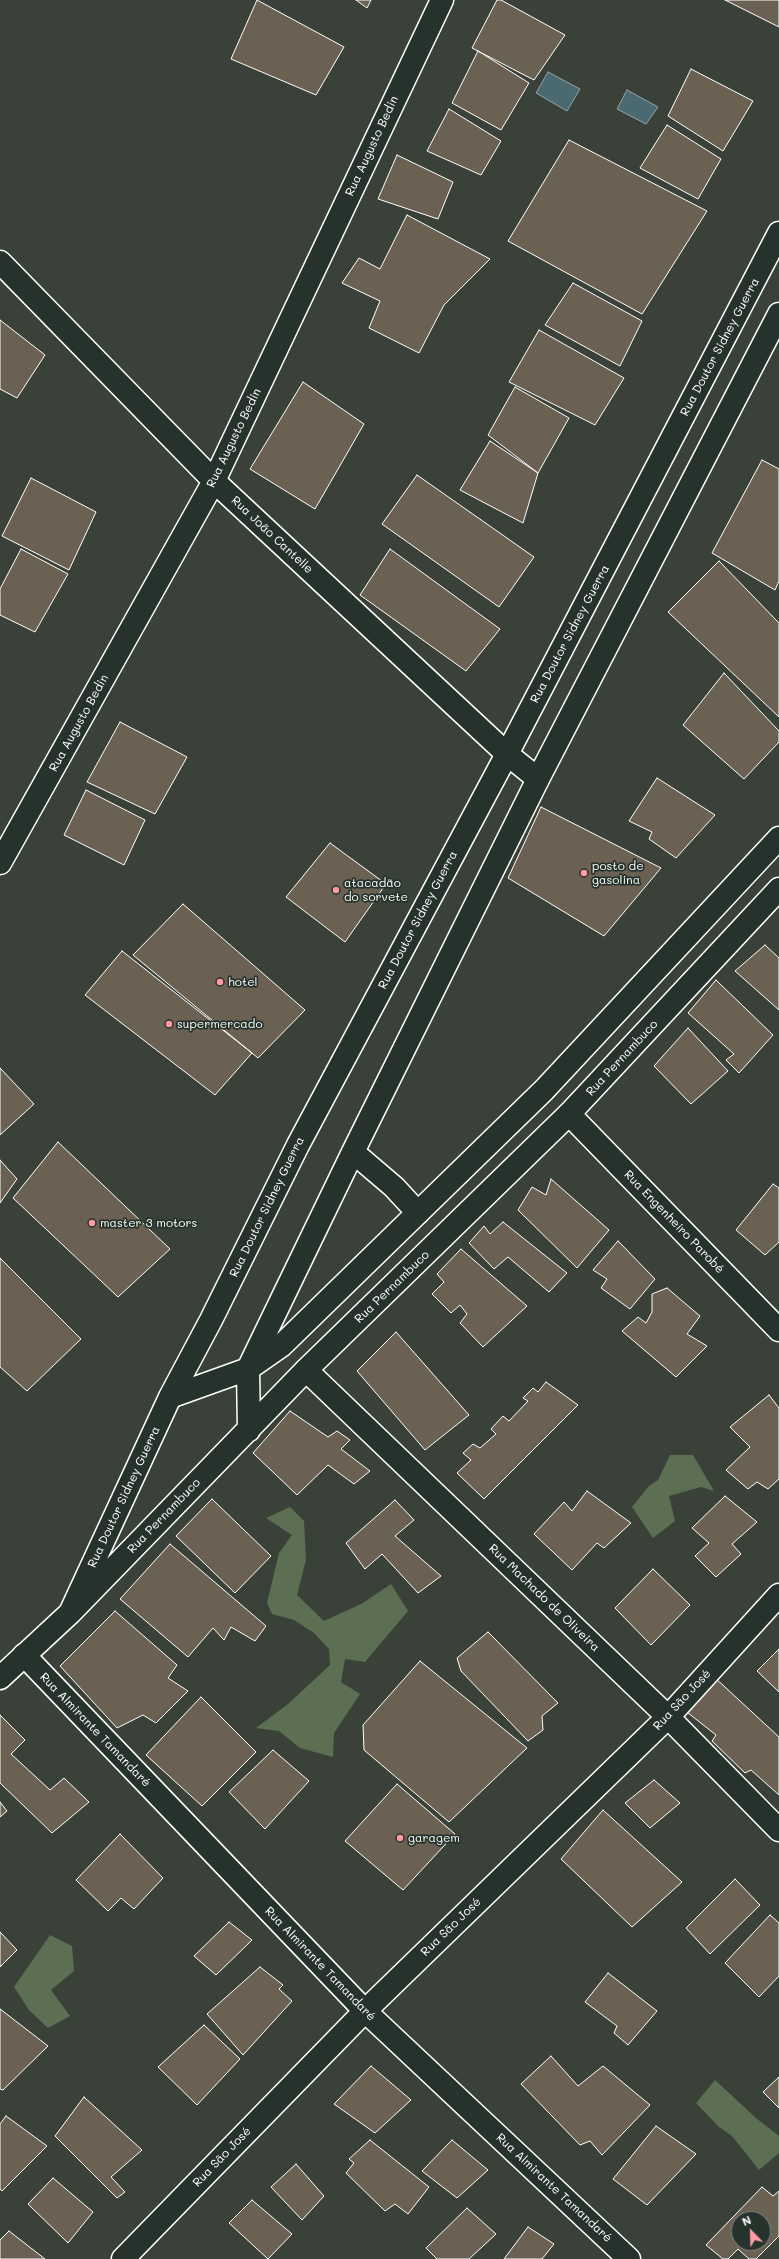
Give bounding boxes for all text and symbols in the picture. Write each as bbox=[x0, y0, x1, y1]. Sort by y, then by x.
street label: Rua Augusto Bedin bbox=[342, 94, 402, 198]
street label: Rua Doutor Sidney Guerra bbox=[677, 275, 763, 419]
street label: Rua Augusto Bedin bbox=[204, 386, 264, 490]
street label: Rua João Cantelle bbox=[228, 493, 316, 577]
street label: Rua Doutor Sidney Guerra bbox=[527, 562, 613, 706]
street label: Rua Augusto Bedin bbox=[46, 672, 112, 774]
street label: Rua Doutor Sidney Guerra bbox=[375, 848, 461, 992]
place label: posto de gasolina bbox=[592, 859, 644, 887]
marker: posto de gasolina bbox=[579, 868, 589, 878]
place label: atacadão do sorvete bbox=[344, 876, 408, 904]
marker: atacadão do sorvete bbox=[331, 885, 341, 895]
place label: hotel bbox=[228, 975, 258, 989]
marker: hotel bbox=[215, 977, 225, 987]
place label: supermercado bbox=[177, 1017, 263, 1031]
street label: Rua Pernambuco bbox=[583, 1017, 661, 1099]
marker: supermercado bbox=[164, 1019, 174, 1029]
street label: Rua Doutor Sidney Guerra bbox=[227, 1134, 307, 1280]
street label: Rua Engenheiro Parobé bbox=[621, 1167, 727, 1277]
place label: master 3 motors bbox=[100, 1216, 197, 1230]
marker: master 3 motors bbox=[87, 1218, 97, 1228]
street label: Rua Pernambuco bbox=[352, 1248, 432, 1326]
street label: Rua Doutor Sidney Guerra bbox=[85, 1424, 163, 1570]
street label: Rua Pernambuco bbox=[125, 1476, 203, 1556]
street label: Rua Machado de Oliveira bbox=[486, 1541, 602, 1655]
street label: Rua São José bbox=[650, 1667, 714, 1733]
street label: Rua Almirante Tamandaré bbox=[37, 1670, 153, 1790]
place label: garagem bbox=[408, 1831, 460, 1845]
marker: garagem bbox=[395, 1833, 405, 1843]
street label: Rua São José bbox=[418, 1895, 484, 1959]
street label: Rua Almirante Tamandaré bbox=[262, 1904, 378, 2024]
street label: Rua São José bbox=[190, 2124, 254, 2190]
street label: Rua Almirante Tamandaré bbox=[493, 2130, 615, 2246]
north arrow bbox=[731, 2211, 771, 2251]
text: N bbox=[740, 2212, 753, 2229]

